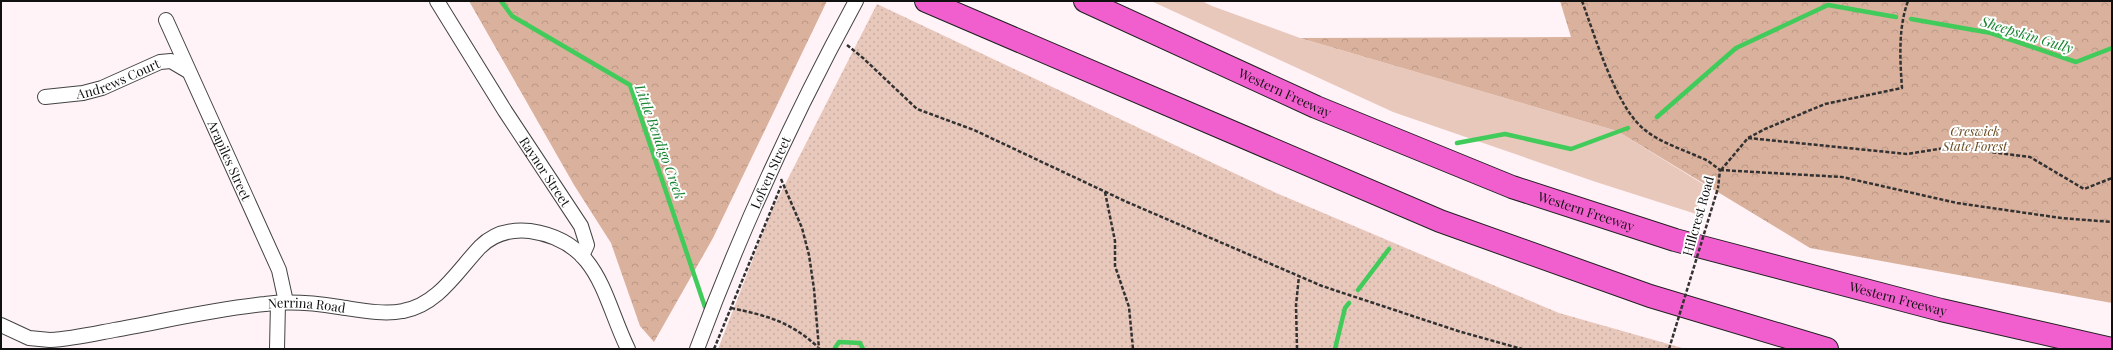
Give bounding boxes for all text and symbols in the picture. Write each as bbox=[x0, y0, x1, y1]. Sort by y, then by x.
water label: Sheepskin Gully bbox=[1978, 11, 2076, 58]
street label: Andrews Court bbox=[75, 54, 163, 102]
street label: Western Freeway bbox=[1235, 63, 1335, 121]
water label: Little Bendigo Creek bbox=[631, 81, 690, 202]
street label: Arapiles Street bbox=[204, 117, 256, 203]
park label: Creswick State Forest bbox=[1942, 122, 2008, 154]
street label: Raynor Street bbox=[516, 133, 575, 210]
street label: Lofven Street bbox=[746, 133, 794, 211]
street label: Hillcrest Road bbox=[1678, 173, 1717, 258]
street label: Western Freeway bbox=[1535, 187, 1637, 234]
street label: Western Freeway bbox=[1847, 277, 1949, 319]
street label: Nerrina Road bbox=[267, 294, 347, 316]

